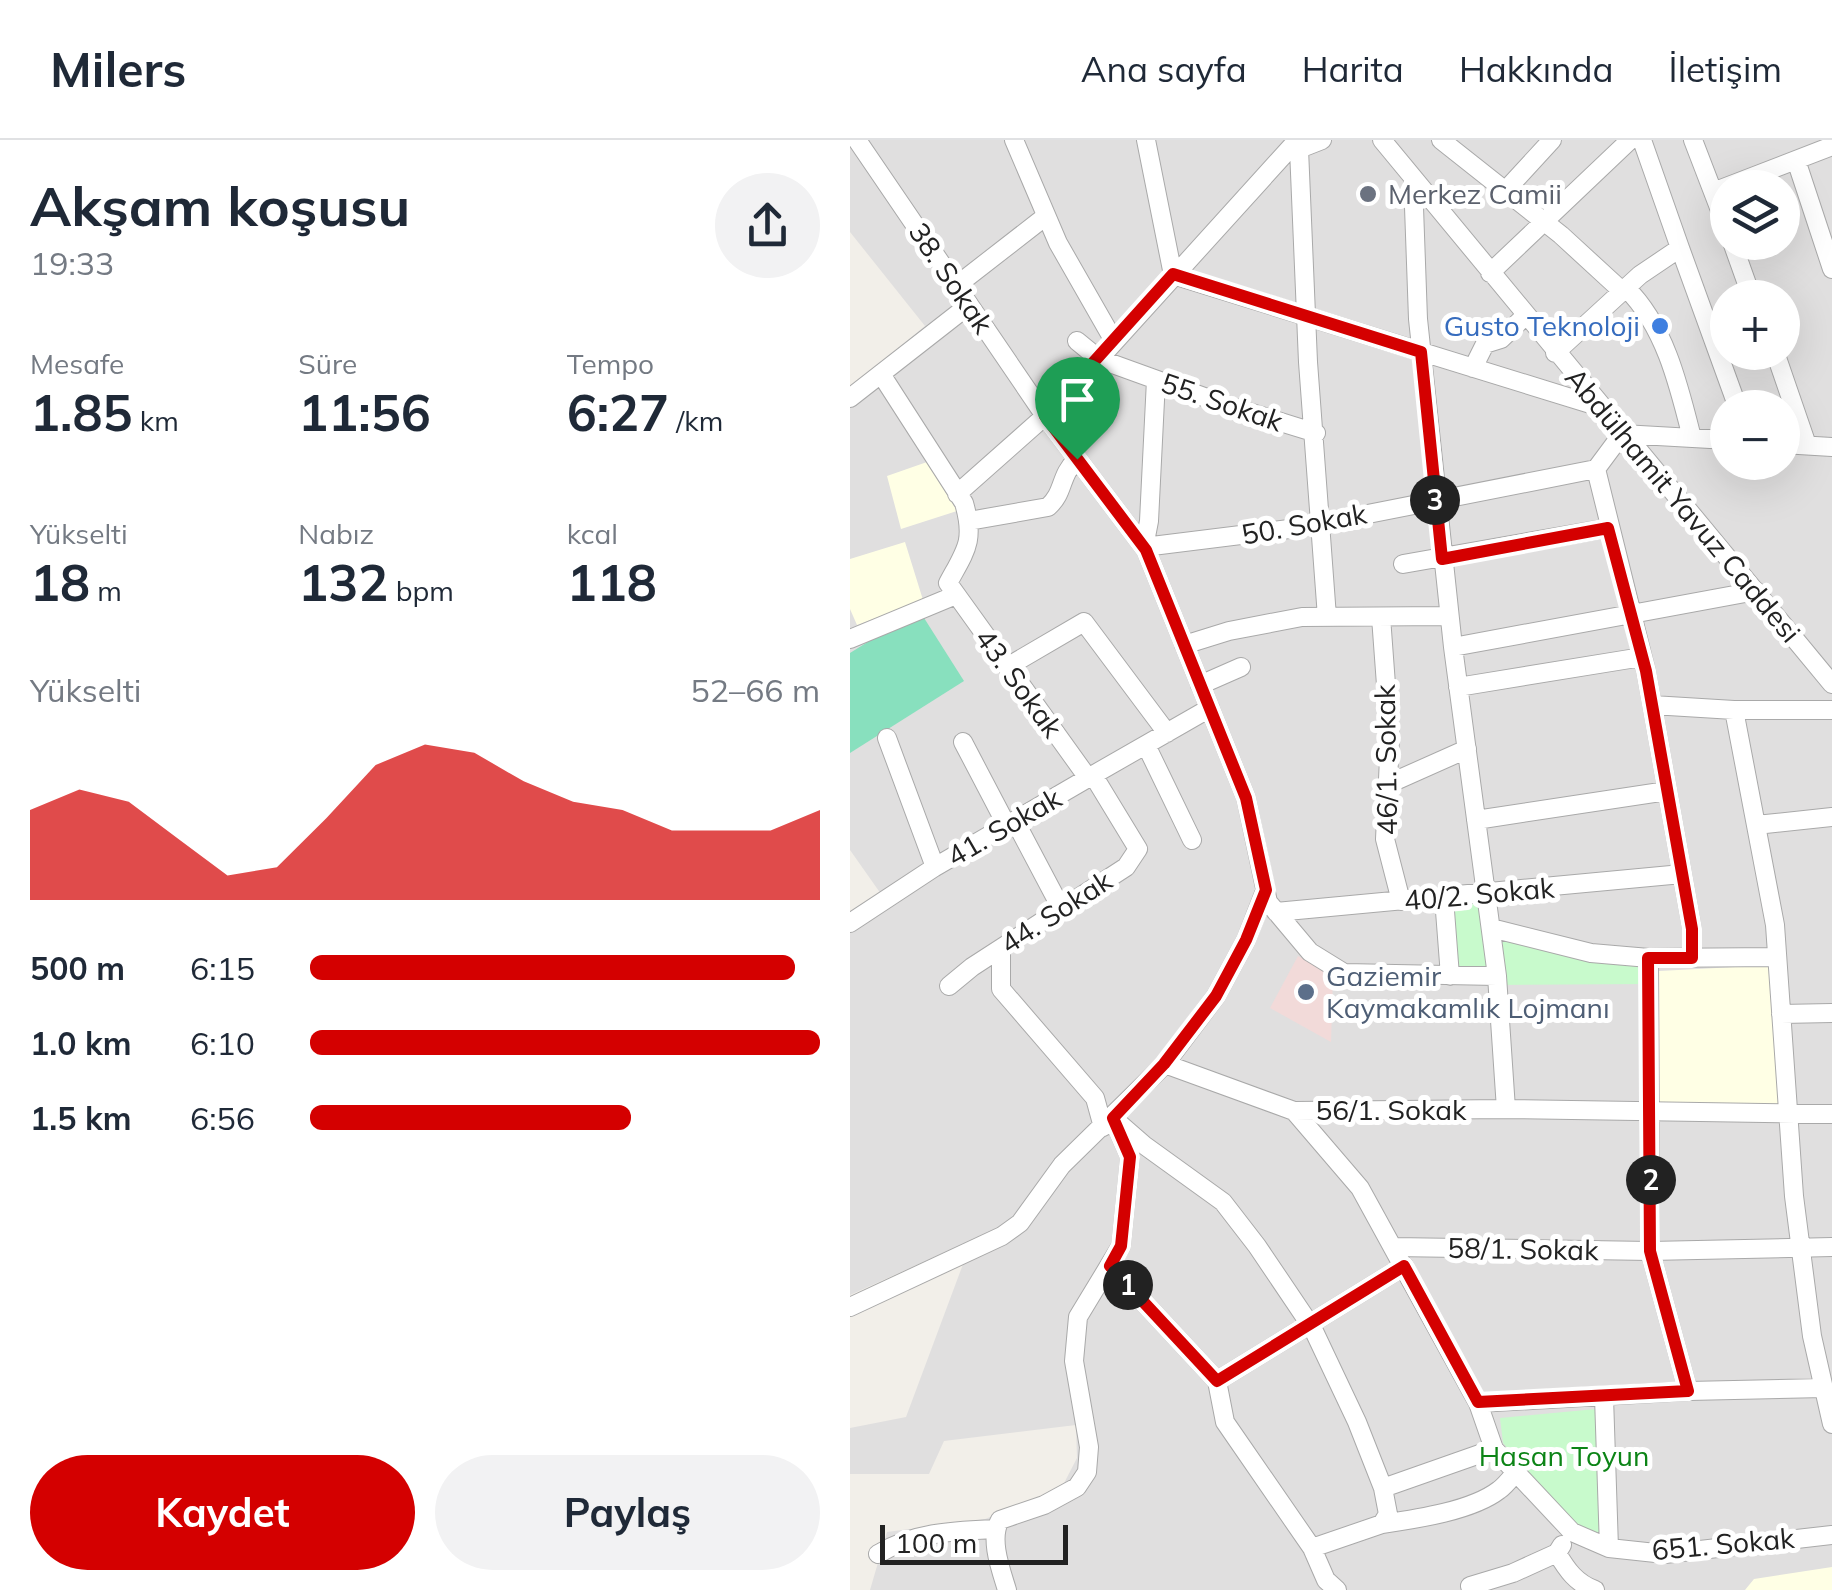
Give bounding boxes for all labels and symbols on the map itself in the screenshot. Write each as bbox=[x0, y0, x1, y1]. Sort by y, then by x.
place label: Merkez Camii bbox=[1388, 176, 1562, 211]
marker: Merkez Camii bbox=[1357, 183, 1379, 205]
street label: 38. Sokak bbox=[902, 216, 1002, 340]
place label: Gusto Teknoloji bbox=[1444, 308, 1640, 343]
marker: Gusto Teknoloji bbox=[1649, 315, 1671, 337]
pin bbox=[1035, 357, 1120, 460]
street label: Abdülhamit Yavuz Caddesi bbox=[1558, 360, 1809, 649]
street label: 55. Sokak bbox=[1157, 364, 1288, 439]
pin: 3 bbox=[1410, 475, 1460, 525]
street label: 50. Sokak bbox=[1239, 495, 1370, 552]
street label: 43. Sokak bbox=[968, 621, 1071, 745]
street label: 46/1. Sokak bbox=[1367, 684, 1404, 836]
street label: 41. Sokak bbox=[940, 780, 1068, 873]
street label: 44. Sokak bbox=[993, 862, 1119, 961]
street label: 40/2. Sokak bbox=[1402, 869, 1556, 918]
place label: Gaziemir Kaymakamlık Lojmanı bbox=[1326, 958, 1610, 1025]
marker: Gaziemir Kaymakamlık Lojmanı bbox=[1295, 981, 1317, 1003]
street label: 56/1. Sokak bbox=[1315, 1092, 1467, 1127]
pin: 2 bbox=[1626, 1155, 1676, 1205]
street label: 58/1. Sokak bbox=[1447, 1230, 1599, 1267]
pin: 1 bbox=[1103, 1260, 1153, 1310]
park label: Hasan Toyun bbox=[1479, 1438, 1649, 1473]
scale bar bbox=[880, 1520, 1068, 1564]
street label: 651. Sokak bbox=[1650, 1520, 1796, 1567]

